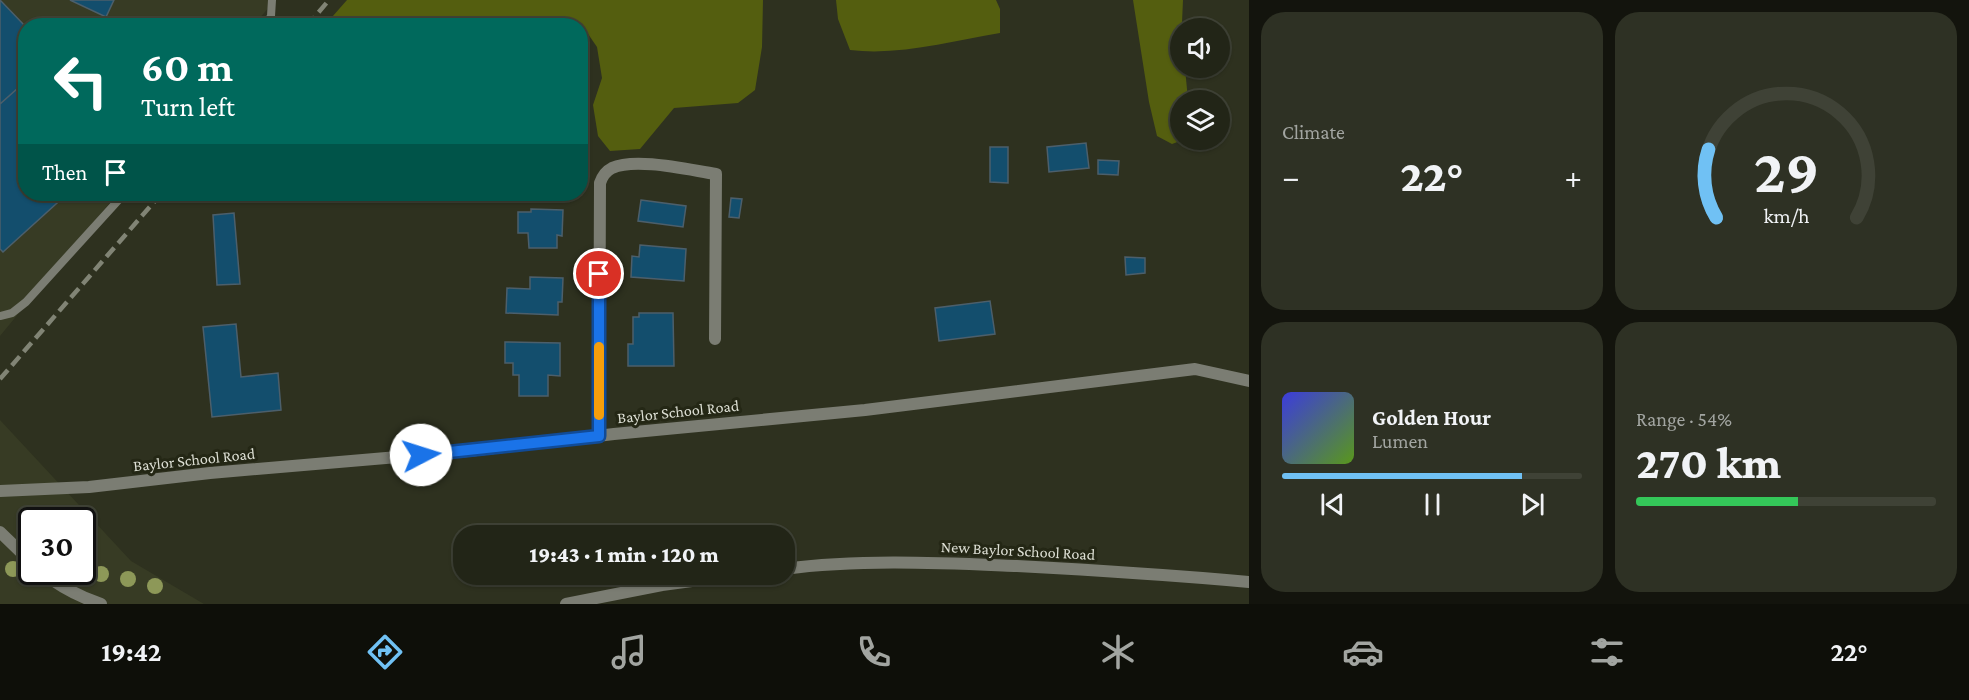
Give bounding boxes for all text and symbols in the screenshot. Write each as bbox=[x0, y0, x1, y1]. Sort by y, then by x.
map controls bbox=[1170, 18, 1230, 150]
button: sound bbox=[1170, 18, 1230, 78]
icon: left bbox=[42, 42, 120, 120]
text: 60 m bbox=[141, 43, 233, 90]
button: layers bbox=[1170, 90, 1230, 150]
text: Turn left bbox=[141, 92, 235, 122]
text: Climate bbox=[1282, 121, 1345, 143]
text: 29 bbox=[1753, 136, 1819, 205]
text: 22° bbox=[1400, 151, 1464, 201]
icon: arrive bbox=[99, 156, 132, 189]
text: − bbox=[1282, 158, 1299, 195]
text: + bbox=[1565, 158, 1582, 195]
text: Then bbox=[42, 160, 87, 185]
text: km/h bbox=[1763, 204, 1810, 228]
pin bbox=[573, 248, 624, 299]
icon: arrive bbox=[582, 257, 615, 290]
street label: Baylor School Road bbox=[616, 397, 741, 427]
text: Golden Hour bbox=[1372, 405, 1491, 430]
text: Range · 54% bbox=[1636, 408, 1732, 430]
position arrow bbox=[389, 423, 453, 487]
text: Lumen bbox=[1372, 430, 1428, 452]
text: 270 km bbox=[1636, 438, 1781, 488]
street label: Baylor School Road bbox=[132, 445, 257, 475]
icon: previous bbox=[1316, 488, 1349, 521]
icon: pause bbox=[1416, 488, 1449, 521]
icon: next bbox=[1516, 488, 1549, 521]
speed limit sign: 30 bbox=[18, 507, 96, 585]
street label: New Baylor School Road bbox=[940, 538, 1096, 564]
text: 19:43 · 1 min · 120 m bbox=[529, 542, 719, 567]
icon: directions bbox=[364, 631, 406, 673]
icon: music bbox=[608, 631, 650, 673]
icon: phone bbox=[853, 631, 895, 673]
icon: climate bbox=[1097, 631, 1139, 673]
icon: car bbox=[1342, 631, 1384, 673]
icon: filters bbox=[1586, 631, 1628, 673]
text: 19:42 bbox=[101, 637, 162, 667]
text: 22° bbox=[1831, 637, 1868, 667]

